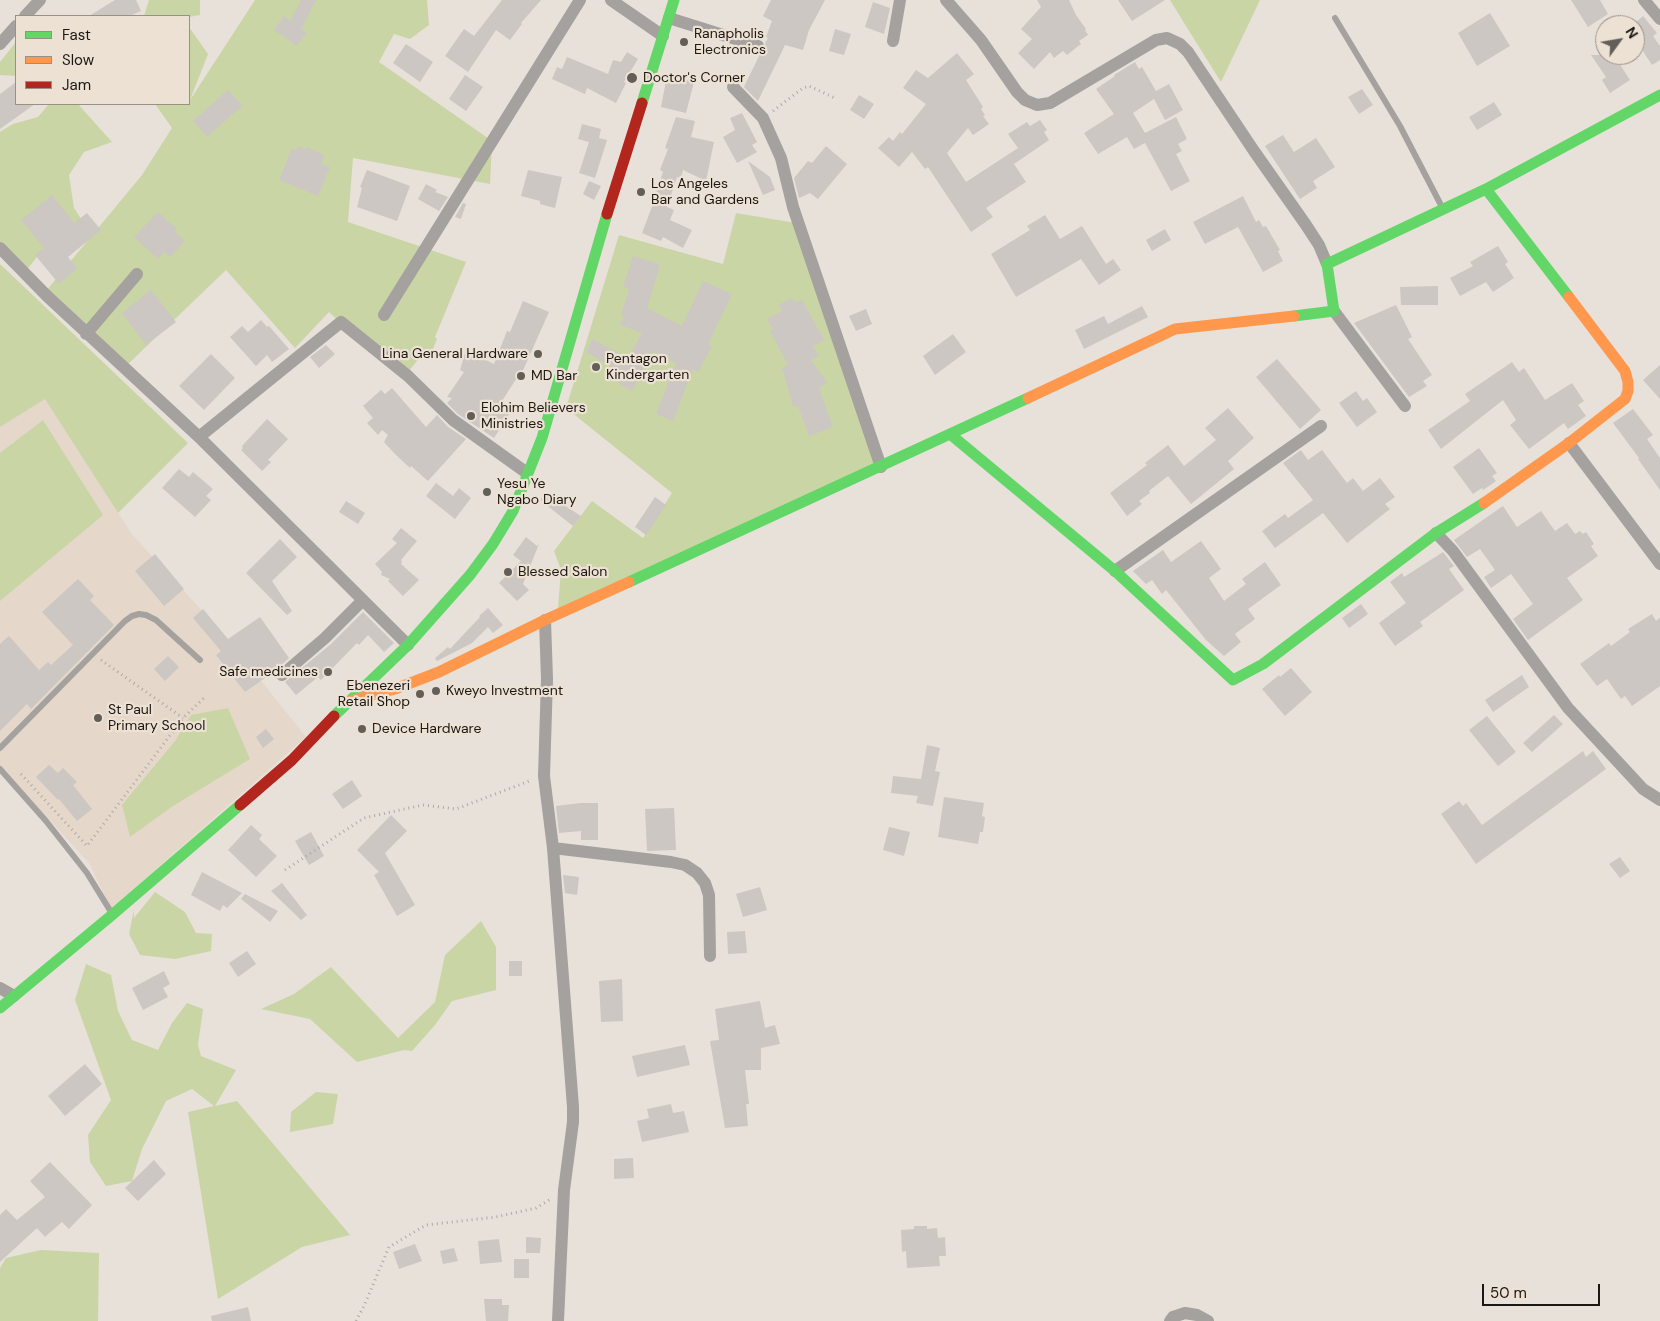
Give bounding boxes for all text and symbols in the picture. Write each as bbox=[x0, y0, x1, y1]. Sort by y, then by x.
legend bbox=[15, 15, 190, 105]
north arrow bbox=[1595, 15, 1645, 65]
text: N bbox=[1622, 23, 1642, 42]
text: Fast bbox=[62, 25, 91, 45]
place label: Ranapholis Electronics bbox=[694, 26, 766, 58]
marker: Ranapholis Electronics bbox=[678, 36, 690, 48]
text: Slow bbox=[62, 50, 94, 70]
place label: Doctor's Corner bbox=[643, 70, 745, 86]
marker: Doctor's Corner bbox=[625, 71, 639, 85]
text: Jam bbox=[62, 75, 91, 95]
place label: Los Angeles Bar and Gardens bbox=[651, 176, 759, 208]
marker: Los Angeles Bar and Gardens bbox=[635, 186, 647, 198]
place label: Lina General Hardware bbox=[382, 346, 528, 362]
marker: Lina General Hardware bbox=[532, 348, 544, 360]
place label: Pentagon Kindergarten bbox=[606, 351, 689, 384]
marker: Pentagon Kindergarten bbox=[590, 361, 602, 373]
place label: MD Bar bbox=[531, 368, 577, 384]
marker: MD Bar bbox=[515, 370, 527, 382]
place label: Elohim Believers Ministries bbox=[481, 400, 586, 432]
marker: Elohim Believers Ministries bbox=[465, 410, 477, 422]
place label: Yesu Ye Ngabo Diary bbox=[497, 476, 576, 508]
marker: Yesu Ye Ngabo Diary bbox=[481, 486, 493, 498]
place label: Blessed Salon bbox=[518, 564, 607, 580]
marker: Blessed Salon bbox=[502, 566, 514, 578]
place label: Safe medicines bbox=[219, 664, 318, 680]
marker: Safe medicines bbox=[322, 666, 334, 678]
place label: Ebenezeri Retail Shop bbox=[338, 678, 410, 710]
place label: Kweyo Investment bbox=[446, 683, 563, 699]
marker: Kweyo Investment bbox=[430, 685, 442, 697]
marker: Ebenezeri Retail Shop bbox=[414, 688, 426, 700]
place label: St Paul Primary School bbox=[108, 702, 205, 734]
marker: St Paul Primary School bbox=[92, 712, 104, 724]
place label: Device Hardware bbox=[372, 721, 481, 737]
marker: Device Hardware bbox=[356, 723, 368, 735]
scale bar bbox=[1485, 1274, 1602, 1306]
text: 50 m bbox=[1490, 1283, 1527, 1303]

